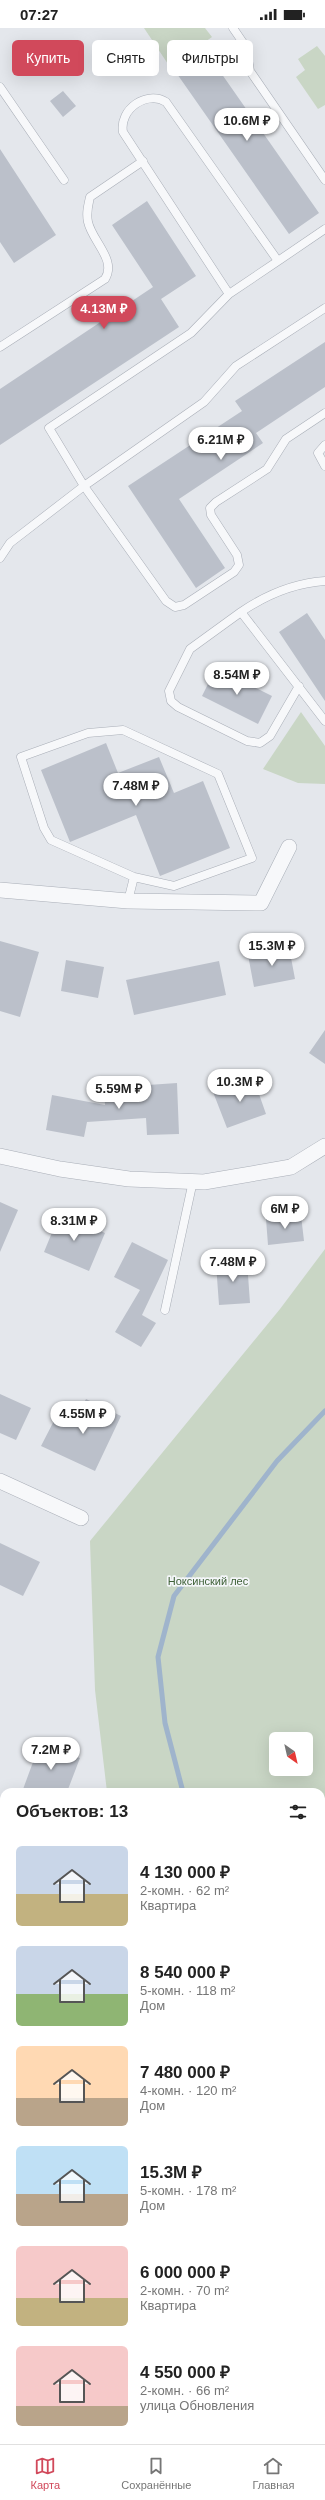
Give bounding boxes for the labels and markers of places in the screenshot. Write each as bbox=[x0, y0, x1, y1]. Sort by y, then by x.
pin: 10.6M ₽ bbox=[210, 108, 284, 142]
pin: 4.13M ₽ bbox=[67, 296, 141, 330]
pin: 6.21M ₽ bbox=[184, 427, 258, 461]
pin: 8.54M ₽ bbox=[200, 662, 274, 696]
pin: 7.48M ₽ bbox=[99, 773, 173, 807]
pin: 15.3M ₽ bbox=[235, 933, 309, 967]
pin: 10.3M ₽ bbox=[203, 1069, 277, 1103]
pin: 5.59M ₽ bbox=[82, 1076, 156, 1110]
pin: 6M ₽ bbox=[261, 1196, 309, 1230]
pin: 8.31M ₽ bbox=[37, 1208, 111, 1242]
pin: 7.48M ₽ bbox=[196, 1249, 270, 1283]
pin: 4.55M ₽ bbox=[46, 1401, 120, 1435]
pin: 7.2M ₽ bbox=[18, 1737, 84, 1771]

